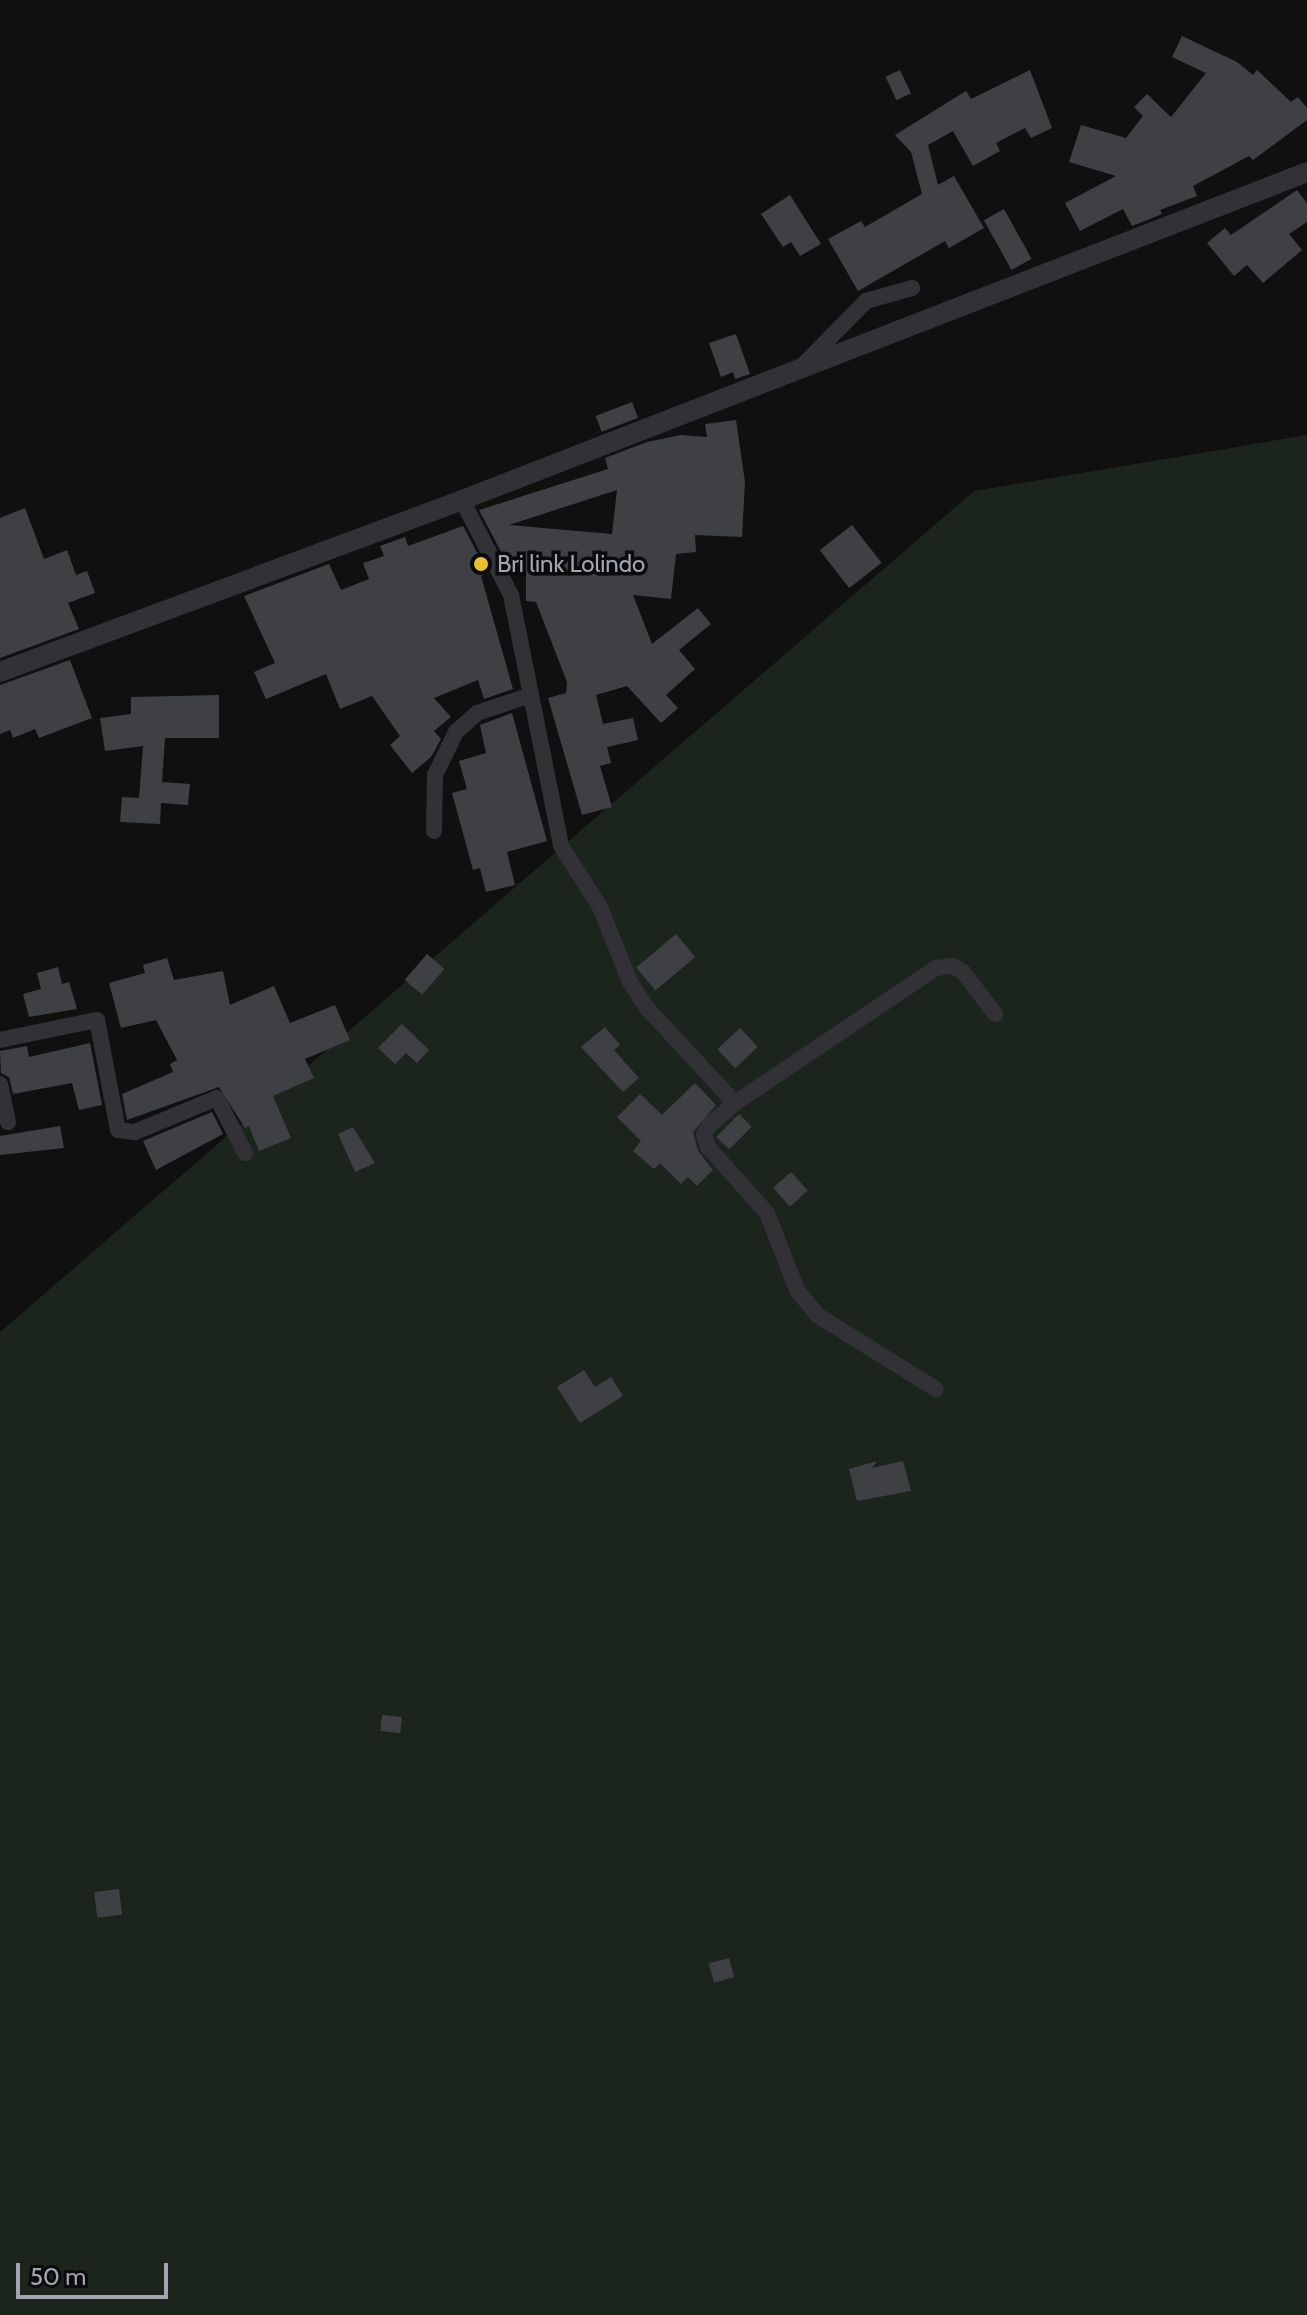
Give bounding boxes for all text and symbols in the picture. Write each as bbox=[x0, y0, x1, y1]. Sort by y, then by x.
place label: Bri link Lolindo bbox=[497, 550, 645, 578]
marker: Bri link Lolindo bbox=[472, 555, 490, 573]
scale bar bbox=[20, 2247, 172, 2297]
text: 50 m bbox=[30, 2262, 86, 2291]

